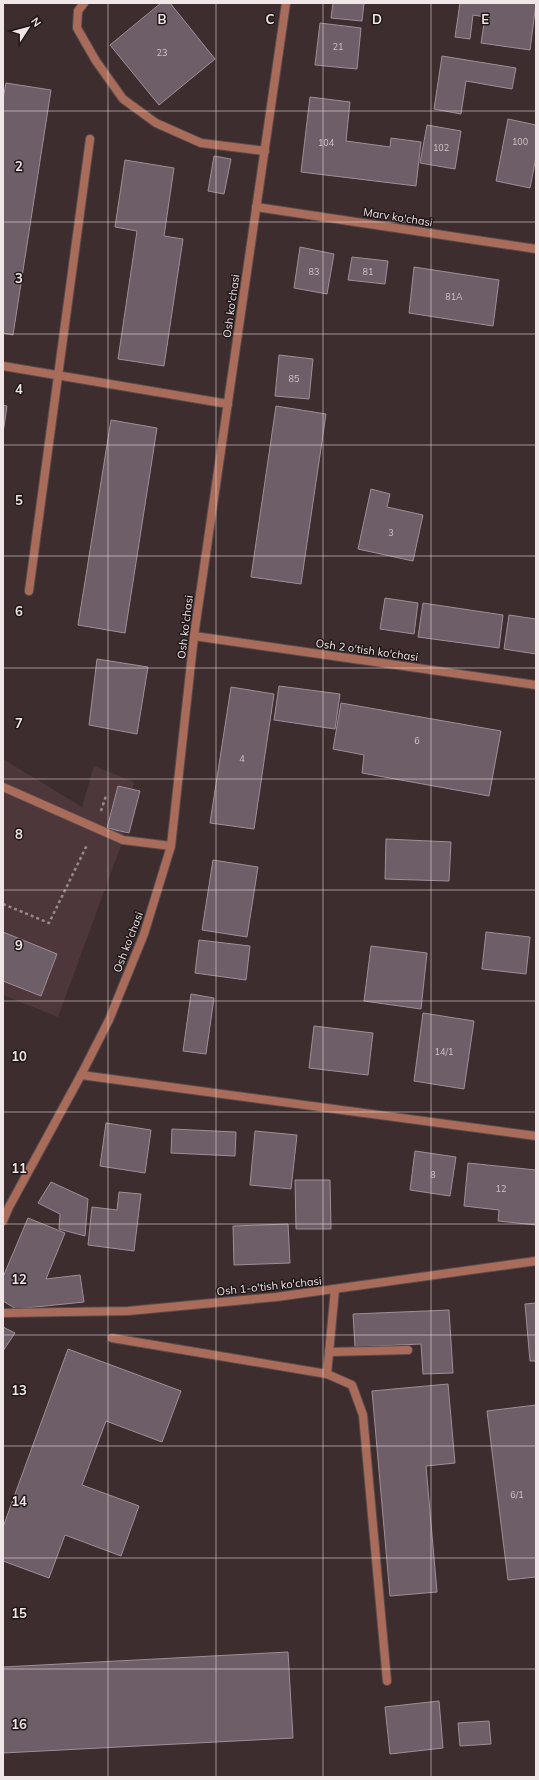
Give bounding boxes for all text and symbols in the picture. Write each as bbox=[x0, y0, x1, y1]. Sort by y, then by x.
north arrow bbox=[8, 8, 48, 48]
text: B bbox=[158, 11, 167, 27]
text: C bbox=[266, 11, 275, 27]
text: D bbox=[372, 11, 382, 27]
text: E bbox=[481, 11, 489, 27]
text: N bbox=[28, 15, 44, 30]
house number: 21 bbox=[333, 41, 343, 52]
house number: 23 bbox=[157, 47, 167, 58]
house number: 100 bbox=[512, 136, 528, 147]
house number: 104 bbox=[318, 137, 335, 148]
house number: 102 bbox=[433, 142, 449, 153]
text: 2 bbox=[15, 158, 23, 174]
street label: Marv ko'chasi bbox=[362, 205, 434, 229]
house number: 83 bbox=[309, 266, 319, 277]
house number: 81 bbox=[363, 266, 373, 277]
text: 3 bbox=[15, 270, 23, 286]
street label: Osh ko'chasi bbox=[220, 273, 242, 339]
house number: 81А bbox=[445, 291, 463, 302]
house number: 85 bbox=[289, 373, 300, 384]
text: 4 bbox=[15, 381, 23, 397]
text: 5 bbox=[15, 492, 23, 508]
house number: 3 bbox=[388, 527, 394, 538]
street label: Osh ko'chasi bbox=[174, 594, 196, 660]
text: 6 bbox=[15, 603, 23, 619]
street label: Osh 2 o'tish ko'chasi bbox=[315, 636, 419, 664]
text: 7 bbox=[15, 715, 23, 731]
house number: 6 bbox=[414, 735, 420, 746]
house number: 4 bbox=[239, 753, 245, 764]
text: 8 bbox=[15, 826, 23, 842]
street label: Osh ko'chasi bbox=[110, 910, 146, 974]
text: 9 bbox=[15, 937, 23, 953]
house number: 14/1 bbox=[435, 1046, 453, 1057]
text: 10 bbox=[11, 1048, 27, 1064]
text: 11 bbox=[11, 1160, 27, 1176]
house number: 8 bbox=[430, 1169, 436, 1180]
house number: 12 bbox=[496, 1183, 506, 1194]
text: 12 bbox=[11, 1271, 27, 1287]
street label: Osh 1-o'tish ko'chasi bbox=[216, 1274, 322, 1298]
text: 13 bbox=[11, 1382, 27, 1398]
house number: 6/1 bbox=[510, 1489, 524, 1500]
text: 14 bbox=[11, 1493, 27, 1509]
text: 15 bbox=[11, 1605, 27, 1621]
text: 16 bbox=[11, 1716, 27, 1732]

